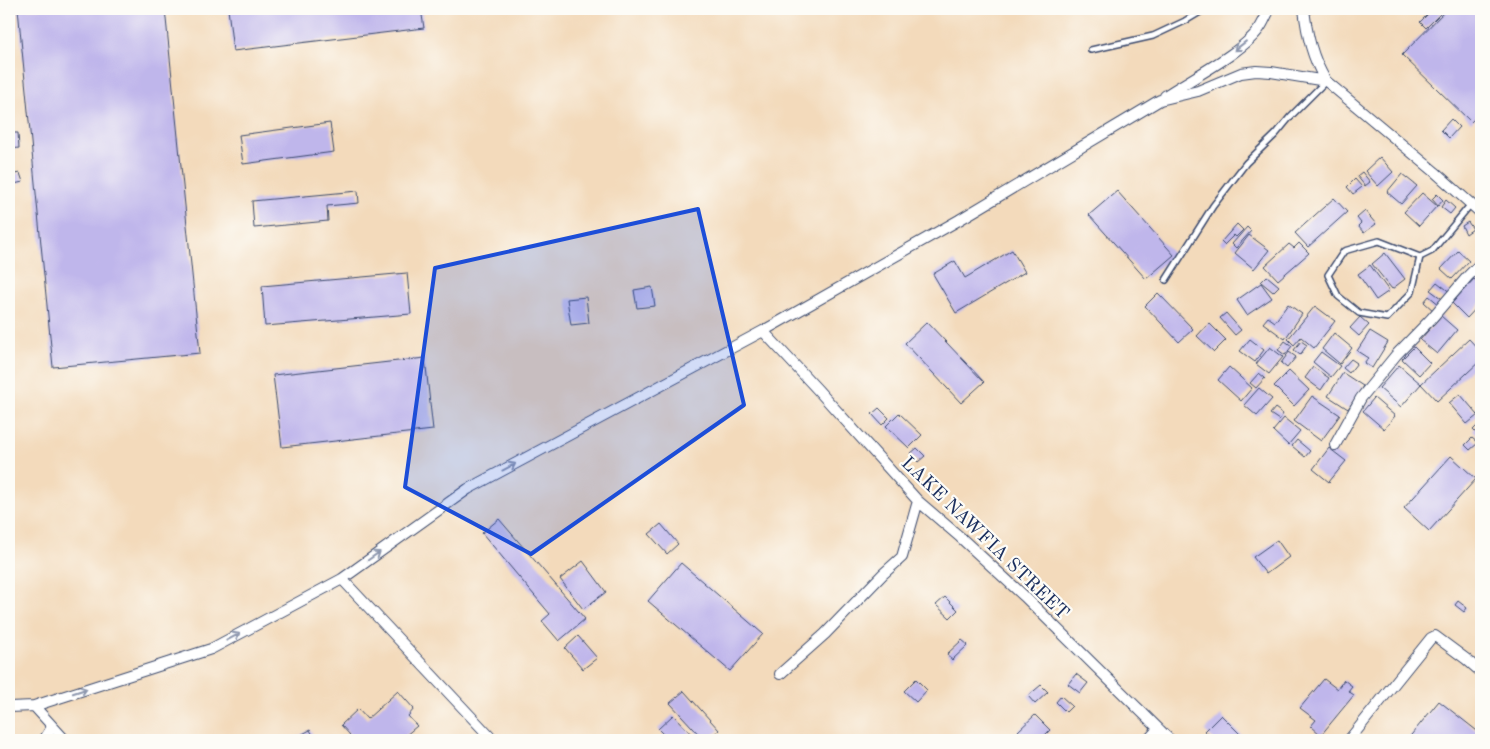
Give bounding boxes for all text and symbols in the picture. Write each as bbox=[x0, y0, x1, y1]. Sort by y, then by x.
one-way arrow bbox=[1234, 41, 1247, 52]
street label: LAKE NAWFIA STREET bbox=[897, 454, 1072, 624]
one-way arrow bbox=[501, 462, 516, 471]
one-way arrow bbox=[367, 551, 381, 561]
one-way arrow bbox=[225, 632, 240, 641]
one-way arrow bbox=[72, 686, 88, 695]

